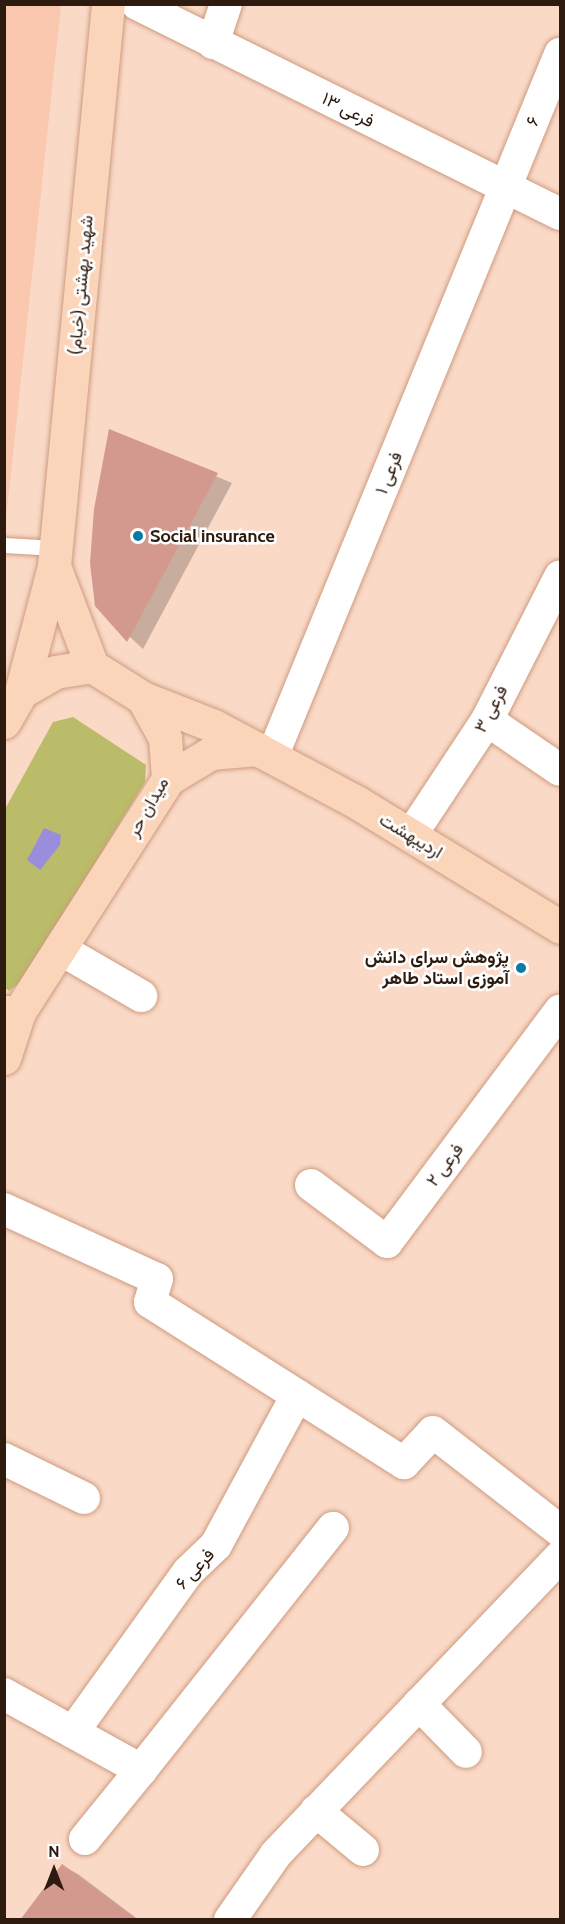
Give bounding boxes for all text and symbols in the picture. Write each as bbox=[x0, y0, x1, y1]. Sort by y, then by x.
street label: فرعی ۱۳ bbox=[318, 88, 378, 132]
street label: ۶ bbox=[521, 113, 545, 129]
street label: شهید بهشتی (خیام) bbox=[64, 214, 98, 356]
street label: فرعی ۱ bbox=[371, 449, 407, 497]
place label: Social insurance bbox=[150, 525, 275, 547]
marker: Social insurance bbox=[131, 529, 145, 543]
street label: فرعی ۳ bbox=[470, 682, 512, 736]
street label: میدان حر bbox=[122, 773, 174, 841]
street label: اردیبهشت bbox=[375, 809, 447, 863]
place label: پژوهش سرای دانش آموزی استاد طاهر bbox=[365, 947, 509, 990]
marker: پژوهش سرای دانش آموزی استاد طاهر bbox=[514, 961, 528, 975]
street label: فرعی ۲ bbox=[422, 1139, 468, 1191]
street label: فرعی ۶ bbox=[171, 1544, 219, 1594]
north arrow bbox=[24, 1840, 84, 1900]
text: N bbox=[48, 1842, 60, 1861]

